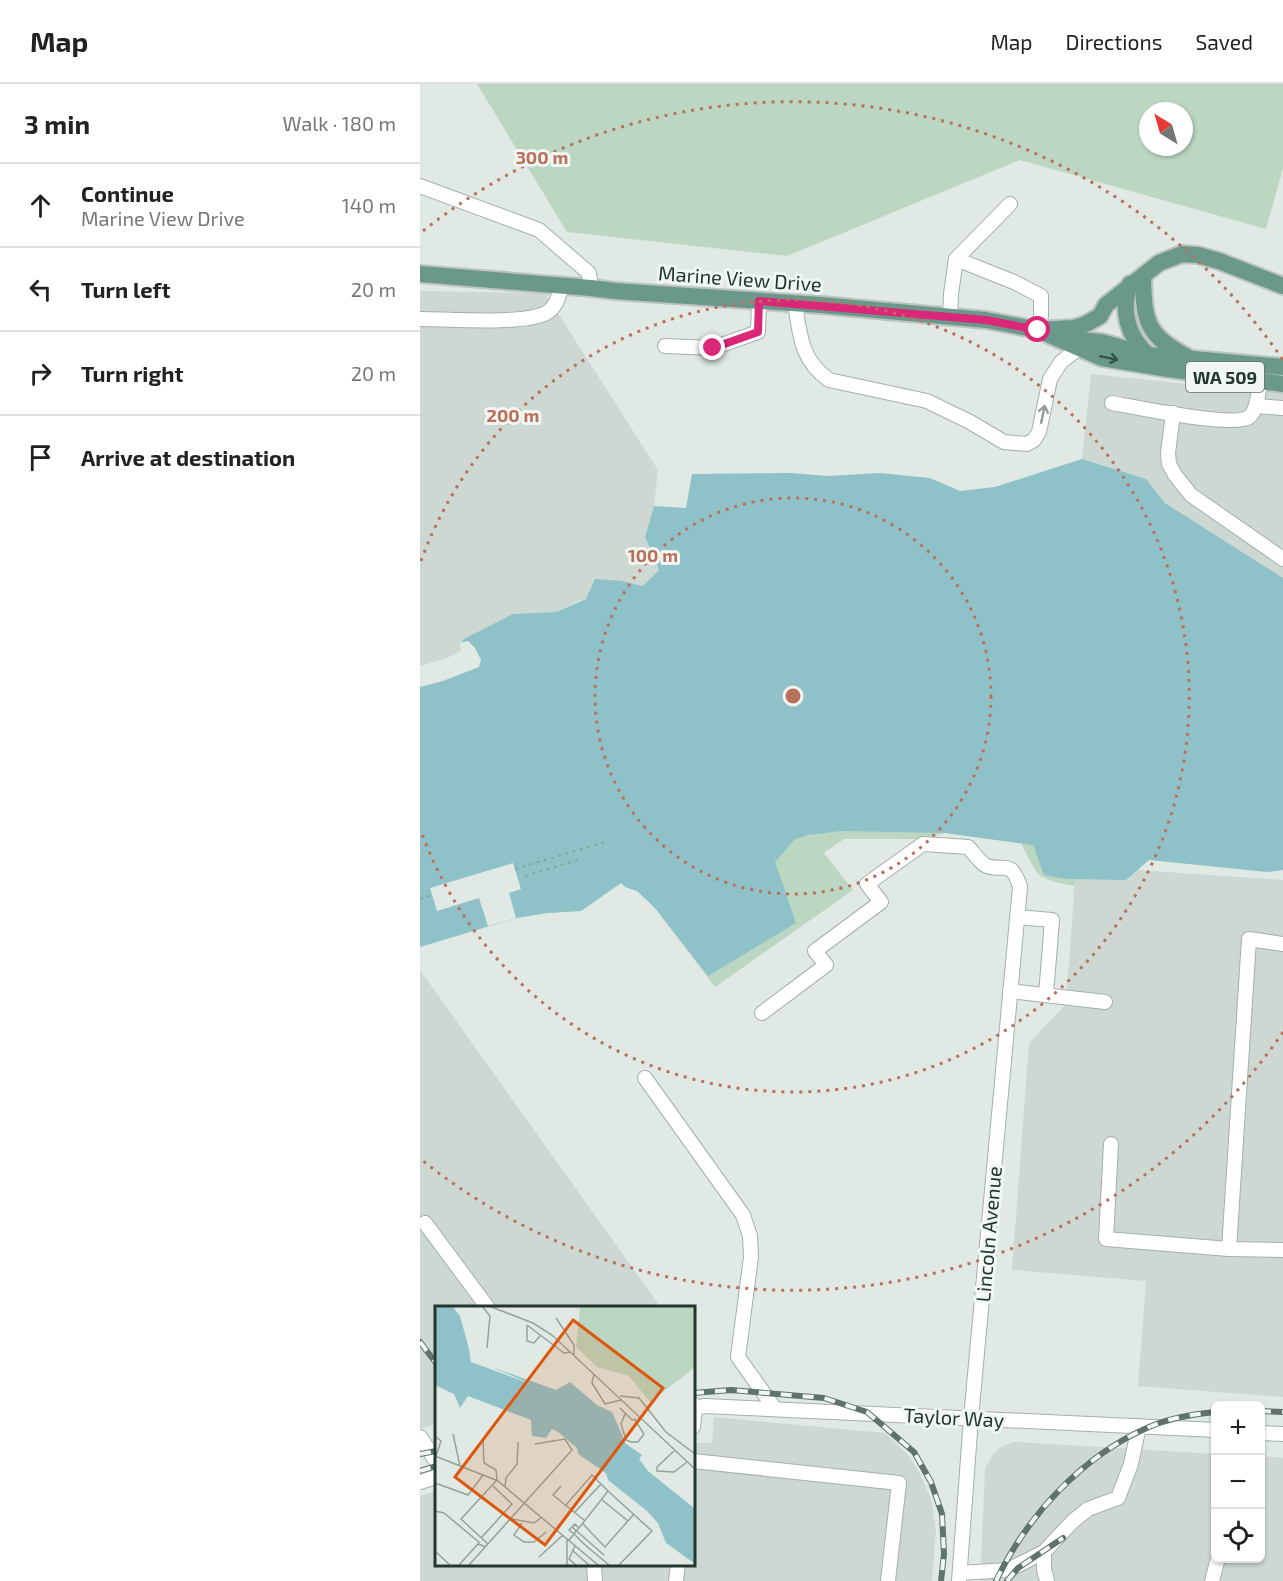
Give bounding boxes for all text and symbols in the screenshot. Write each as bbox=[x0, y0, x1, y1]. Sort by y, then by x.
text: Map bbox=[30, 24, 88, 58]
text: Map bbox=[990, 29, 1033, 54]
text: Directions bbox=[1066, 29, 1162, 54]
text: Saved bbox=[1195, 29, 1253, 54]
north arrow bbox=[1139, 102, 1193, 156]
text: 3 min bbox=[24, 108, 90, 139]
text: Walk · 180 m bbox=[283, 111, 396, 135]
text: 300 m bbox=[516, 146, 568, 168]
text: Continue bbox=[81, 180, 174, 206]
icon: ahead bbox=[24, 189, 57, 222]
text: 140 m bbox=[342, 193, 396, 217]
text: Marine View Drive bbox=[81, 206, 245, 230]
street label: Marine View Drive bbox=[657, 260, 823, 296]
icon: left bbox=[24, 273, 57, 306]
text: Turn left bbox=[81, 276, 170, 302]
text: 20 m bbox=[351, 277, 396, 301]
route start bbox=[1024, 316, 1050, 342]
route end bbox=[699, 334, 725, 360]
one-way arrow bbox=[1099, 353, 1118, 365]
icon: right bbox=[24, 357, 57, 390]
text: Turn right bbox=[81, 360, 183, 386]
text: 20 m bbox=[351, 361, 396, 385]
road number: WA 509 bbox=[1186, 362, 1264, 392]
text: 200 m bbox=[487, 404, 539, 426]
one-way arrow bbox=[1037, 405, 1049, 424]
icon: arrive bbox=[24, 441, 57, 474]
text: Arrive at destination bbox=[81, 444, 295, 470]
text: 100 m bbox=[628, 544, 678, 566]
centre of rings bbox=[783, 686, 803, 706]
street label: Lincoln Avenue bbox=[970, 1165, 1006, 1303]
inset map bbox=[435, 1306, 694, 1566]
map controls bbox=[1211, 1401, 1265, 1563]
button: + bbox=[1211, 1401, 1265, 1455]
street label: Taylor Way bbox=[903, 1402, 1005, 1432]
button: − bbox=[1211, 1455, 1265, 1509]
button: locate bbox=[1211, 1509, 1265, 1563]

